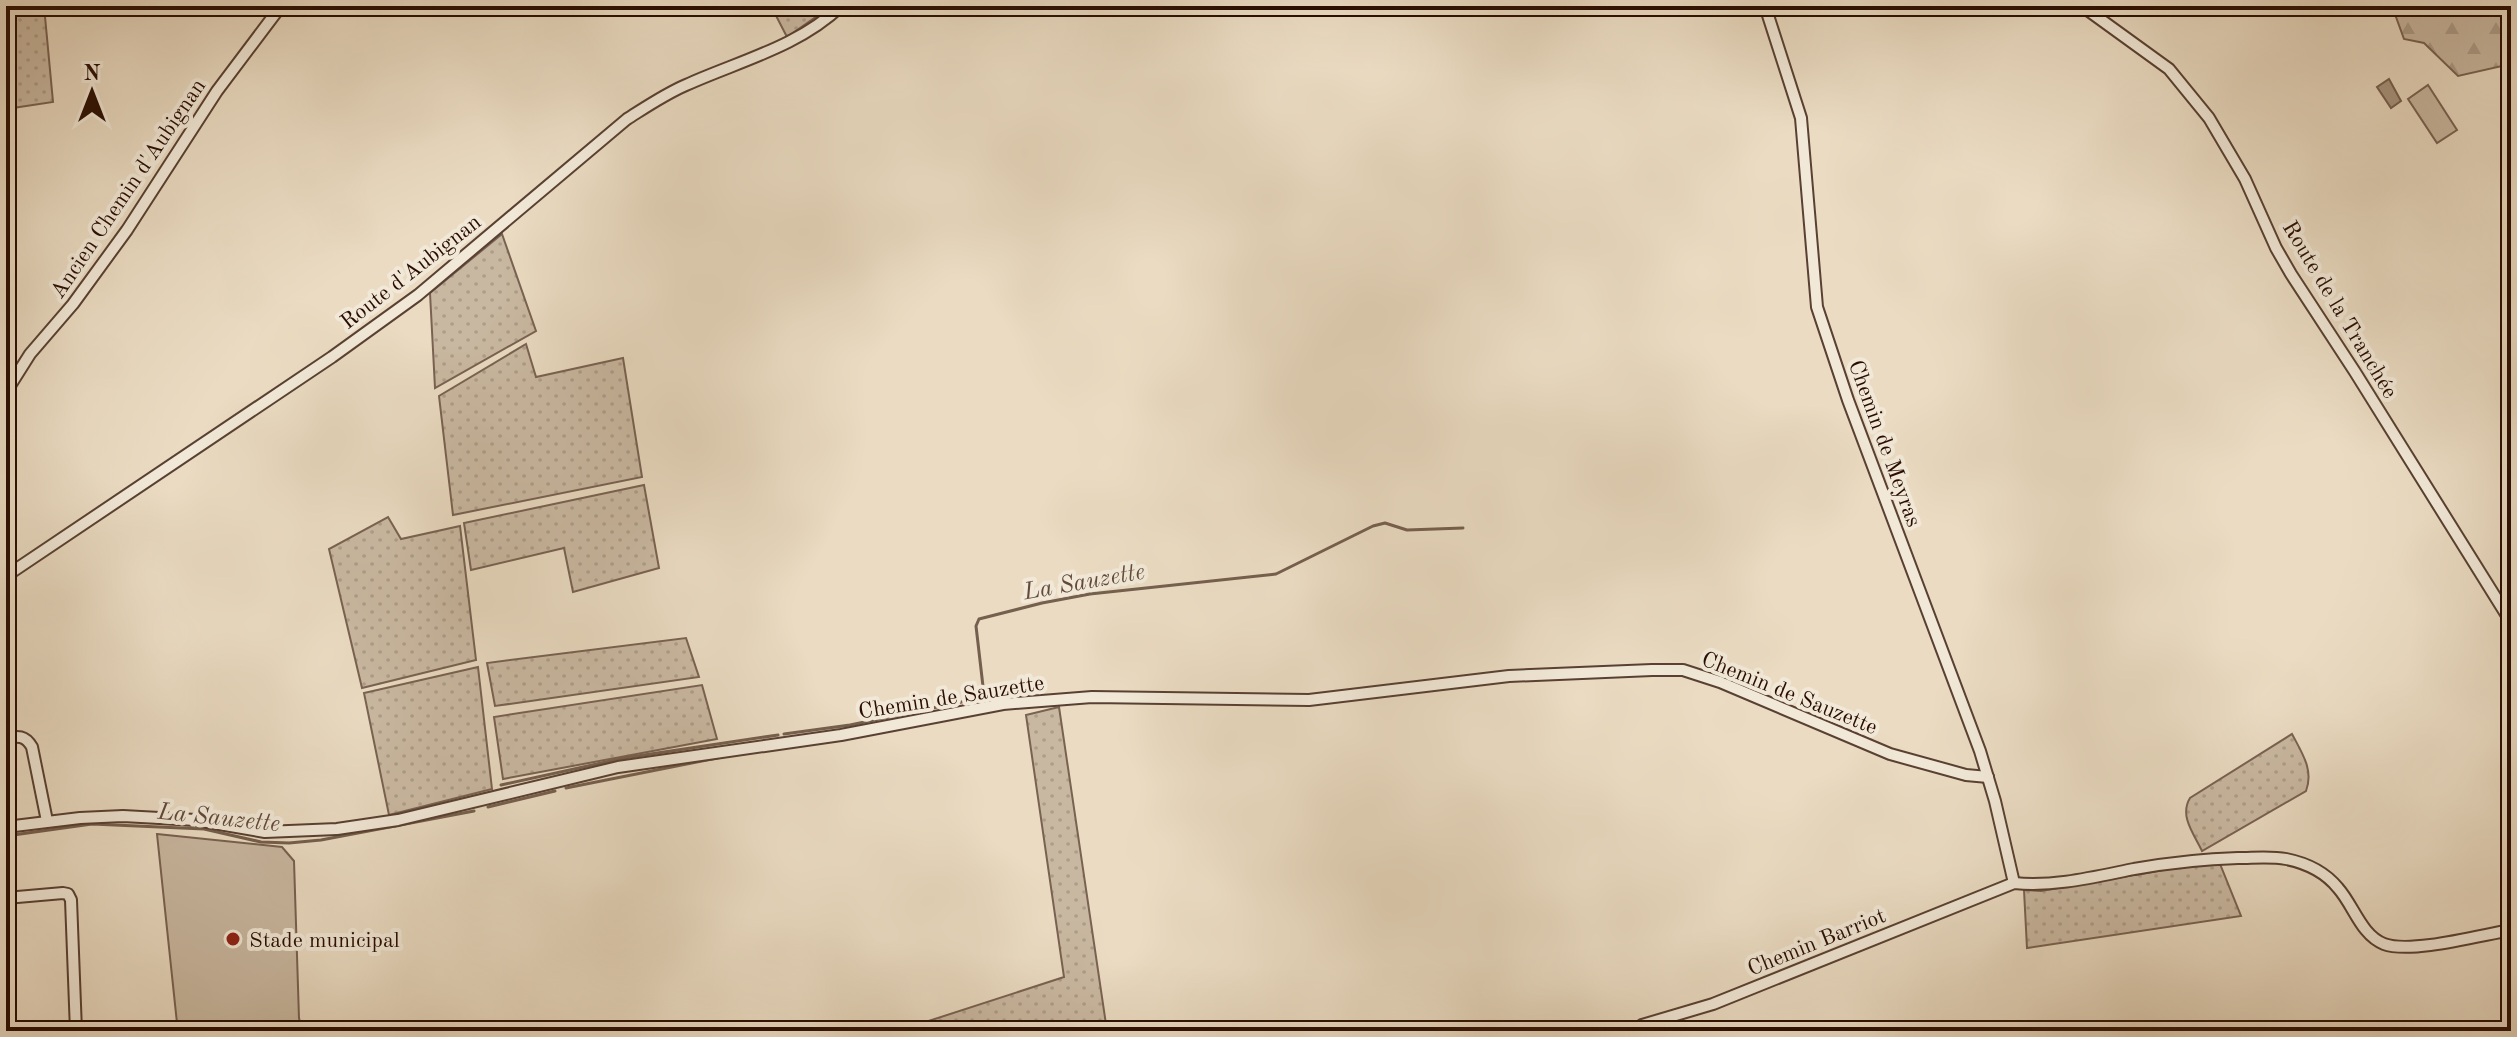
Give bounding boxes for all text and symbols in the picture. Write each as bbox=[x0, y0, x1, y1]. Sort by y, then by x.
north arrow bbox=[52, 52, 132, 132]
text: N bbox=[84, 63, 101, 85]
street label: Ancien Chemin d'Aubignan bbox=[47, 75, 210, 303]
street label: Route d'Aubignan bbox=[337, 211, 486, 334]
street label: Route de la Tranchée bbox=[2278, 218, 2401, 402]
street label: Chemin de Meyras bbox=[1844, 357, 1925, 530]
water label: La Sauzette bbox=[1021, 560, 1147, 606]
street label: Chemin de Sauzette bbox=[1698, 649, 1880, 739]
street label: Chemin de Sauzette bbox=[857, 672, 1046, 724]
water label: La Sauzette bbox=[155, 801, 281, 837]
street label: Chemin Barriot bbox=[1745, 905, 1889, 981]
marker: Stade municipal bbox=[224, 930, 242, 948]
place label: Stade municipal bbox=[249, 930, 400, 952]

